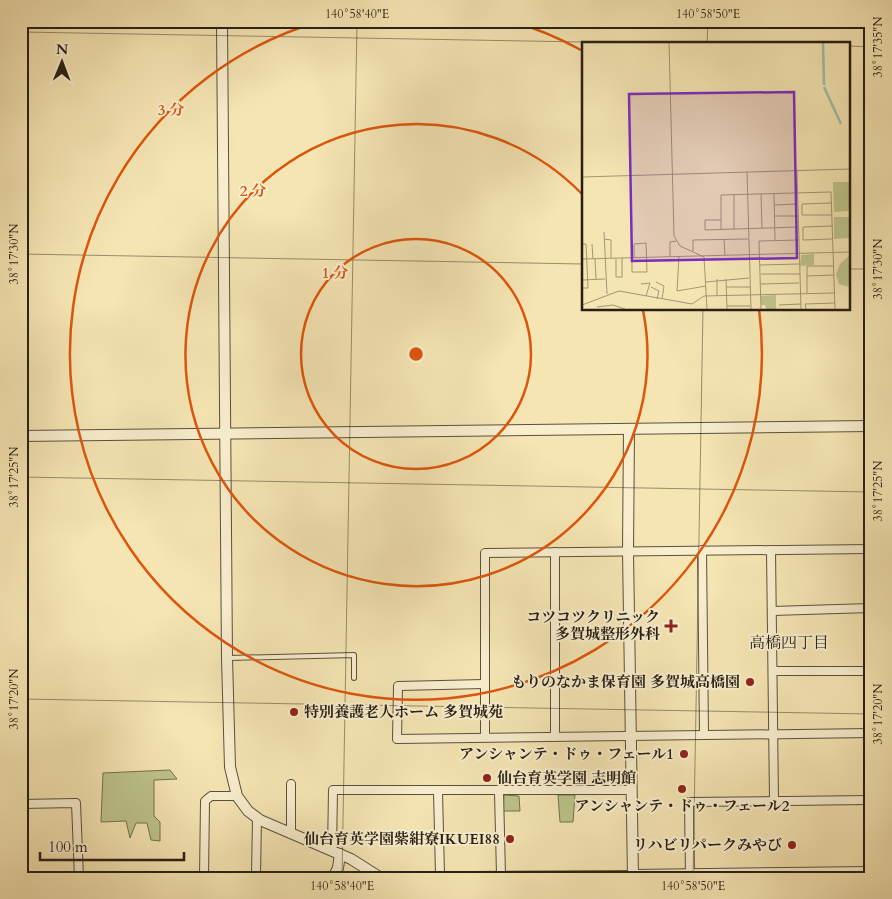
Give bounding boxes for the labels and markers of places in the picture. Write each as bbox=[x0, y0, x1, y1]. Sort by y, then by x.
centre of rings bbox=[407, 345, 425, 363]
place label: コツコツクリニック 多賀城整形外科 bbox=[526, 607, 660, 644]
marker: コツコツクリニック 多賀城整形外科 bbox=[664, 619, 678, 633]
place label: もりのなかま保育園 多賀城高橋園 bbox=[511, 672, 740, 692]
marker: もりのなかま保育園 多賀城高橋園 bbox=[744, 676, 756, 688]
place label: 特別養護老人ホーム 多賀城苑 bbox=[304, 702, 503, 722]
marker: 特別養護老人ホーム 多賀城苑 bbox=[288, 706, 300, 718]
place label: アンシャンテ・ドゥ・フェール1 bbox=[459, 744, 674, 764]
marker: アンシャンテ・ドゥ・フェール1 bbox=[678, 748, 690, 760]
place label: 仙台育英学園 志明館 bbox=[497, 768, 636, 788]
marker: 仙台育英学園 志明館 bbox=[481, 772, 493, 784]
marker: アンシャンテ・ドゥ・フェール2 bbox=[676, 783, 688, 795]
place label: アンシャンテ・ドゥ・フェール2 bbox=[575, 796, 790, 816]
place label: 仙台育英学園紫紺寮IKUEI88 bbox=[304, 829, 500, 849]
marker: 仙台育英学園紫紺寮IKUEI88 bbox=[504, 833, 516, 845]
place label: リハビリパークみやび bbox=[633, 835, 782, 855]
marker: リハビリパークみやび bbox=[786, 839, 798, 851]

